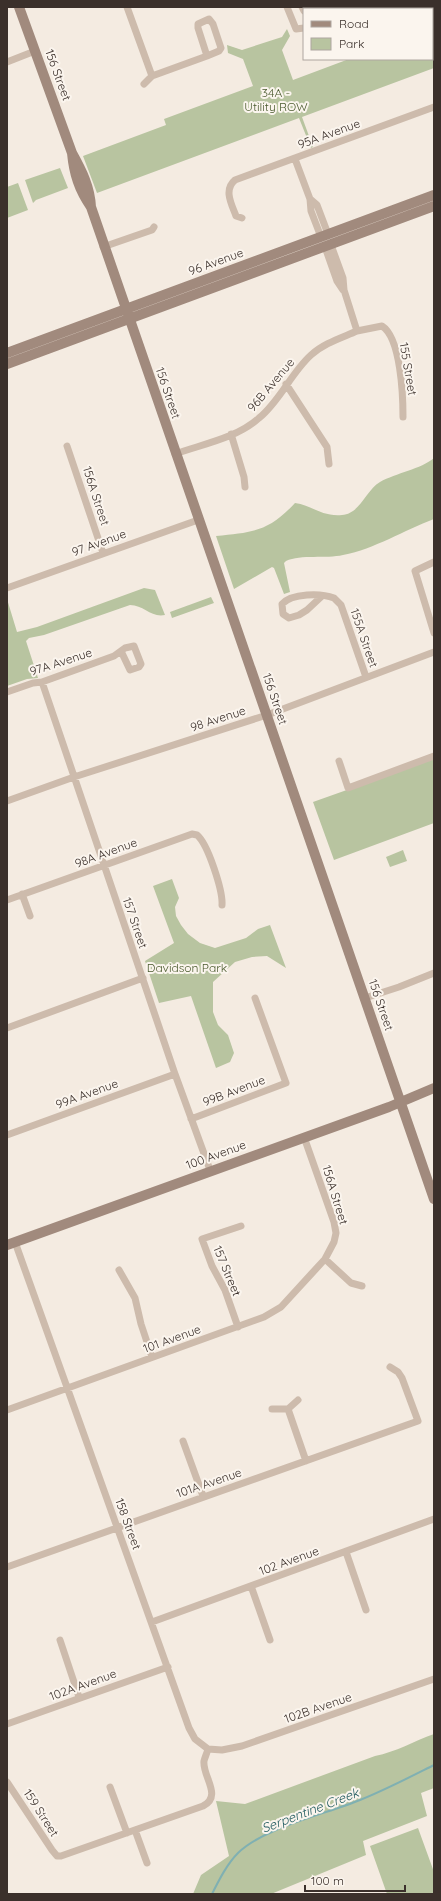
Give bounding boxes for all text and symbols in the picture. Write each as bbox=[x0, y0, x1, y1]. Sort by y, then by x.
legend bbox=[303, 8, 433, 60]
text: Road bbox=[339, 16, 369, 31]
text: Park bbox=[339, 36, 364, 51]
street label: 156 Street bbox=[42, 47, 75, 103]
park label: 34A - Utility ROW bbox=[244, 85, 308, 114]
street label: 95A Avenue bbox=[296, 115, 362, 152]
street label: 96 Avenue bbox=[186, 245, 246, 278]
street label: 155 Street bbox=[396, 341, 421, 397]
street label: 96B Avenue bbox=[244, 355, 297, 415]
street label: 156 Street bbox=[153, 365, 184, 421]
street label: 156A Street bbox=[80, 464, 113, 527]
street label: 97 Avenue bbox=[70, 526, 128, 559]
street label: 155A Street bbox=[347, 606, 382, 669]
street label: 97A Avenue bbox=[28, 644, 94, 679]
street label: 156 Street bbox=[260, 671, 291, 727]
street label: 98 Avenue bbox=[188, 702, 248, 735]
street label: 98A Avenue bbox=[73, 834, 139, 871]
street label: 157 Street bbox=[120, 895, 151, 950]
park label: Davidson Park bbox=[147, 960, 227, 975]
street label: 156 Street bbox=[366, 977, 397, 1033]
street label: 99B Avenue bbox=[201, 1072, 267, 1109]
street label: 99A Avenue bbox=[53, 1075, 120, 1112]
street label: 100 Avenue bbox=[184, 1137, 248, 1172]
street label: 156A Street bbox=[319, 1163, 352, 1226]
street label: 157 Street bbox=[210, 1243, 245, 1298]
street label: 101 Avenue bbox=[141, 1321, 203, 1356]
street label: 101A Avenue bbox=[174, 1464, 244, 1501]
street label: 158 Street bbox=[112, 1496, 145, 1552]
street label: 102 Avenue bbox=[257, 1543, 321, 1578]
street label: 102A Avenue bbox=[47, 1665, 119, 1704]
street label: 102B Avenue bbox=[282, 1689, 354, 1726]
water label: Serpentine Creek bbox=[259, 1784, 362, 1836]
street label: 159 Street bbox=[20, 1786, 62, 1839]
scale bar bbox=[305, 1867, 405, 1893]
text: 100 m bbox=[311, 1873, 344, 1888]

